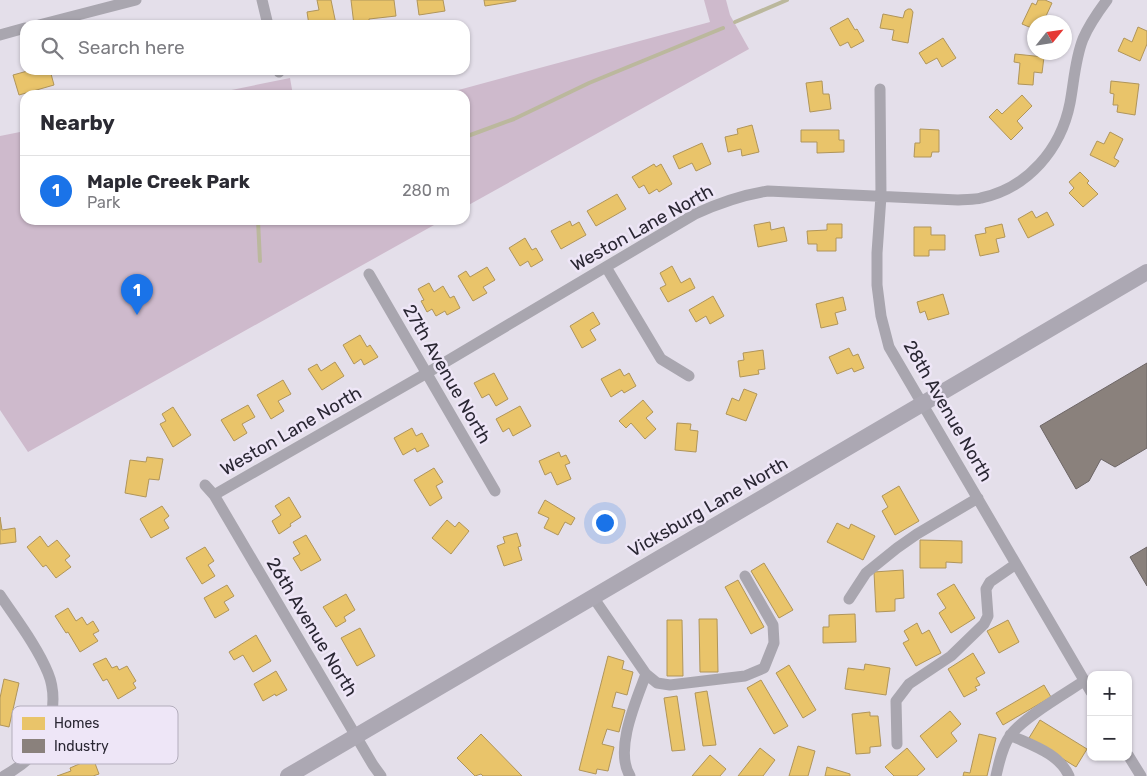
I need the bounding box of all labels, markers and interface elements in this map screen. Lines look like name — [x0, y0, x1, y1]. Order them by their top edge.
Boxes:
north arrow — [1027, 15, 1072, 60]
search box — [20, 20, 470, 75]
icon: search — [38, 34, 66, 62]
text: Search here — [78, 36, 185, 59]
text: Nearby — [40, 110, 115, 135]
text: Maple Creek Park — [87, 170, 250, 193]
street label: Weston Lane North — [567, 180, 717, 276]
text: 1 — [52, 181, 60, 200]
text: 280 m — [402, 181, 450, 200]
text: Park — [87, 193, 120, 212]
pin: 1 — [121, 274, 153, 315]
street label: 27th Avenue North — [398, 301, 496, 447]
street label: 28th Avenue North — [899, 337, 997, 485]
street label: Weston Lane North — [217, 382, 365, 480]
street label: Vicksburg Lane North — [624, 452, 792, 562]
your location — [592, 510, 618, 536]
street label: 26th Avenue North — [262, 553, 362, 701]
map controls — [1087, 671, 1132, 761]
button: + — [1087, 671, 1132, 716]
legend — [12, 706, 178, 764]
text: Homes — [54, 715, 99, 732]
button: − — [1087, 716, 1132, 761]
text: Industry — [54, 738, 109, 755]

